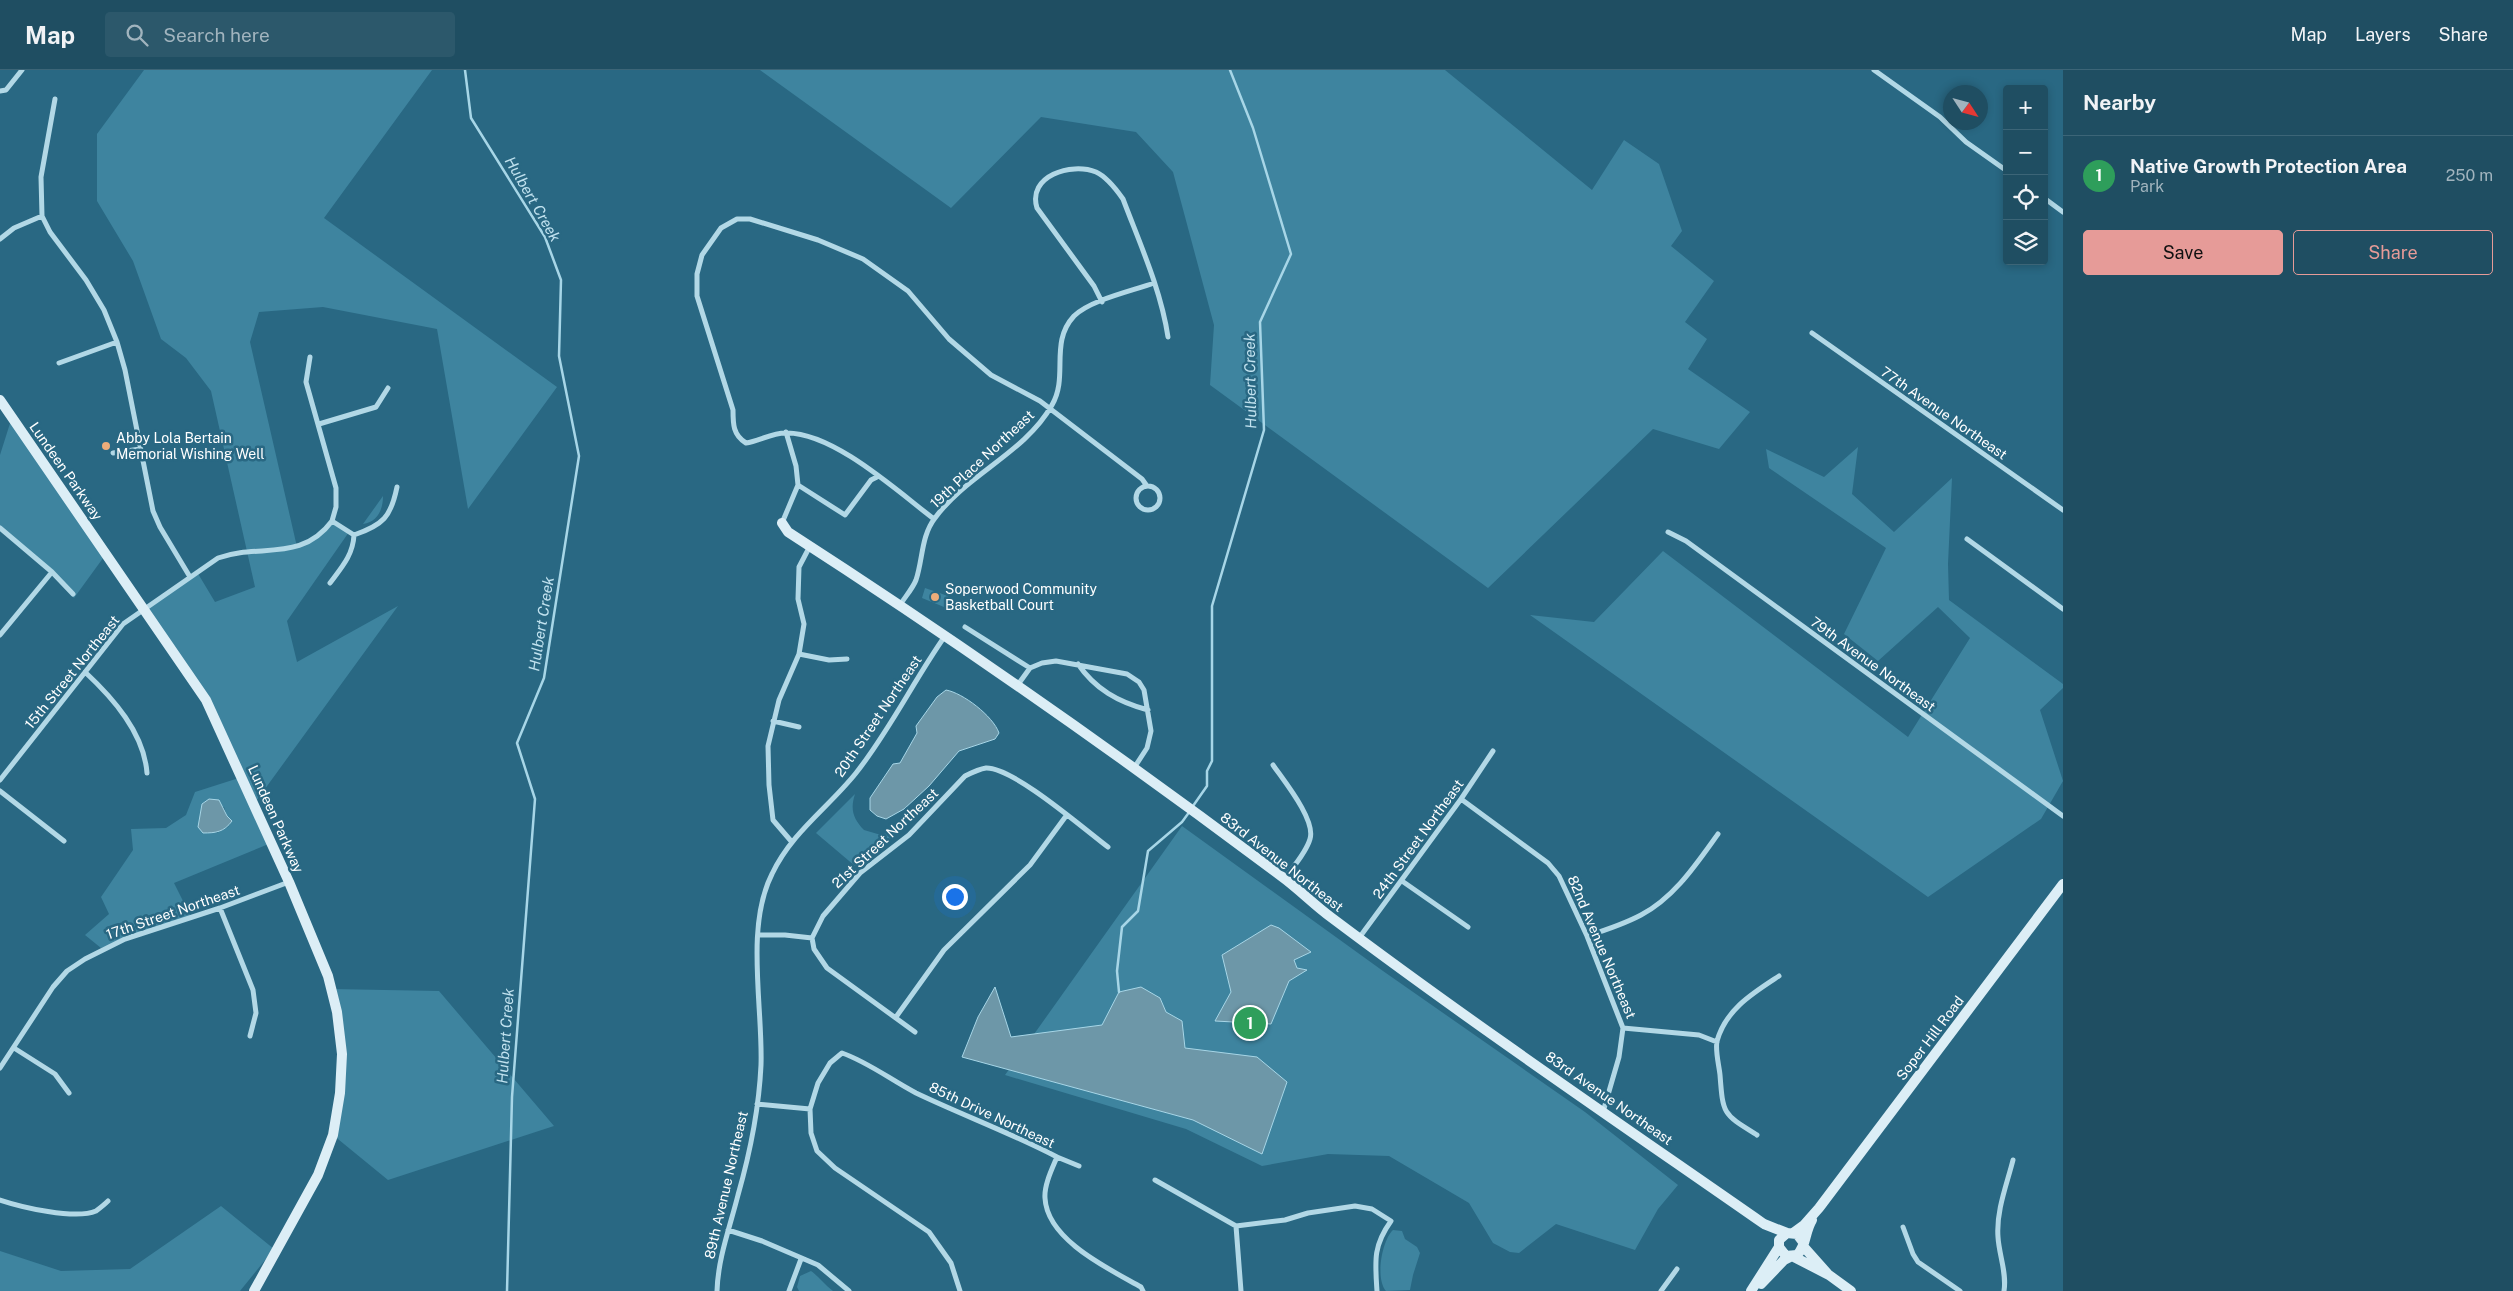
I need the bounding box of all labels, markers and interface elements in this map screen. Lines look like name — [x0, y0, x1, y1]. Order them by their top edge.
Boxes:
search box — [105, 12, 455, 57]
text: Map — [25, 21, 75, 49]
icon: search — [123, 21, 151, 49]
text: Search here — [163, 24, 270, 46]
text: Map — [2291, 24, 2327, 45]
text: Layers — [2355, 24, 2411, 45]
text: Share — [2439, 24, 2488, 45]
north arrow — [1943, 85, 1988, 130]
map controls — [2003, 85, 2048, 265]
button: + — [2003, 85, 2048, 130]
text: Nearby — [2083, 90, 2156, 115]
button: − — [2003, 130, 2048, 175]
water label: Hulbert Creek — [502, 153, 565, 245]
text: Native Growth Protection Area — [2130, 155, 2407, 177]
text: 1 — [2096, 166, 2102, 185]
text: 250 m — [2446, 166, 2493, 185]
button: locate — [2003, 175, 2048, 220]
text: Park — [2130, 177, 2164, 196]
button: layers — [2003, 220, 2048, 265]
button: Save — [2083, 230, 2283, 275]
button: Share — [2293, 230, 2493, 275]
water label: Hulbert Creek — [1241, 332, 1259, 429]
street label: 77th Avenue Northeast — [1878, 363, 2010, 463]
street label: 19th Place Northeast — [927, 407, 1037, 511]
street label: Lundeen Parkway — [26, 419, 106, 523]
place label: Abby Lola Bertain Memorial Wishing Well — [116, 430, 265, 462]
marker: Abby Lola Bertain Memorial Wishing Well — [100, 440, 112, 452]
water label: Hulbert Creek — [525, 575, 557, 673]
place label: Soperwood Community Basketball Court — [945, 581, 1098, 613]
marker: Soperwood Community Basketball Court — [929, 591, 941, 603]
street label: 15th Street Northeast — [21, 612, 123, 732]
street label: 79th Avenue Northeast — [1808, 613, 1938, 715]
street label: 20th Street Northeast — [831, 652, 925, 780]
street label: Lundeen Parkway — [245, 763, 307, 876]
street label: 24th Street Northeast — [1369, 776, 1467, 902]
street label: 21st Street Northeast — [829, 785, 941, 891]
street label: 83rd Avenue Northeast — [1217, 809, 1347, 915]
street label: 82nd Avenue Northeast — [1565, 873, 1639, 1021]
street label: 17th Street Northeast — [104, 882, 242, 942]
your location — [942, 884, 968, 910]
water label: Hulbert Creek — [493, 987, 517, 1084]
street label: Soper Hill Road — [1893, 993, 1967, 1083]
pin: 1 — [1234, 1004, 1266, 1042]
street label: 83rd Avenue Northeast — [1542, 1048, 1676, 1148]
street label: 85th Drive Northeast — [927, 1079, 1057, 1151]
street label: 89th Avenue Northeast — [701, 1110, 751, 1260]

